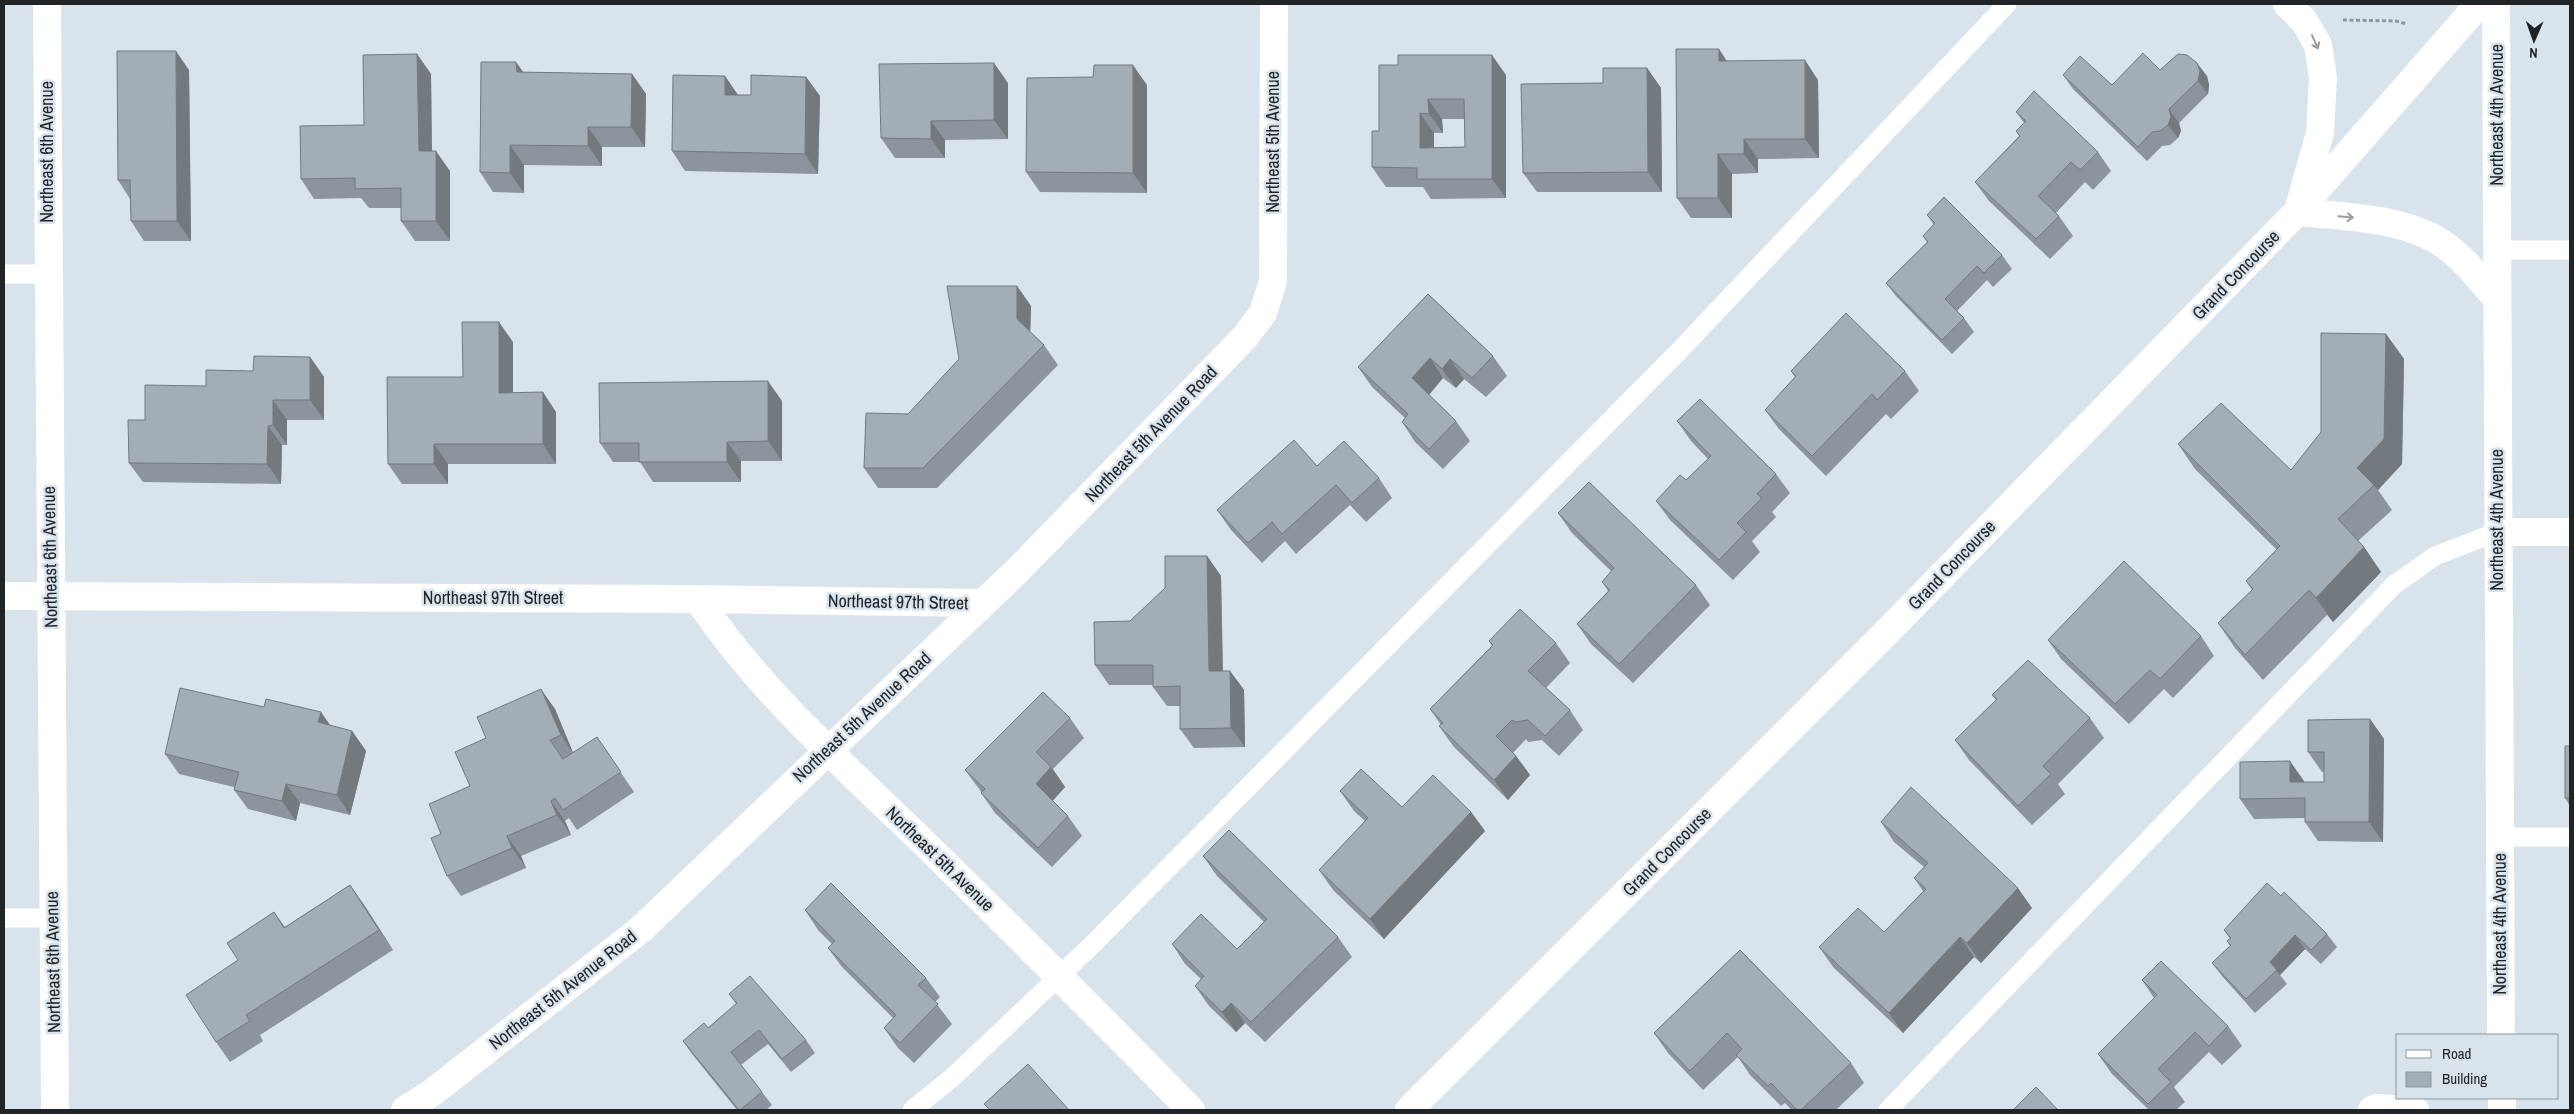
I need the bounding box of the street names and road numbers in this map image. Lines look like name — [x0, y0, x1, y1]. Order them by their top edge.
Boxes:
street label: Northeast 4th Avenue — [2484, 44, 2509, 186]
street label: Northeast 5th Avenue — [1260, 71, 1285, 213]
street label: Northeast 6th Avenue — [34, 81, 59, 223]
street label: Grand Concourse — [2186, 224, 2285, 325]
street label: Northeast 5th Avenue Road — [1079, 360, 1223, 507]
street label: Northeast 4th Avenue — [2484, 449, 2509, 591]
street label: Northeast 6th Avenue — [36, 486, 63, 628]
street label: Grand Concourse — [1902, 514, 2001, 615]
street label: Northeast 97th Street — [423, 585, 563, 610]
street label: Northeast 97th Street — [828, 588, 968, 615]
street label: Northeast 5th Avenue Road — [787, 646, 936, 788]
street label: Northeast 5th Avenue — [881, 800, 1000, 917]
street label: Grand Concourse — [1617, 802, 1717, 902]
street label: Northeast 4th Avenue — [2487, 853, 2512, 995]
street label: Northeast 6th Avenue — [39, 891, 66, 1033]
street label: Northeast 5th Avenue Road — [484, 924, 642, 1055]

